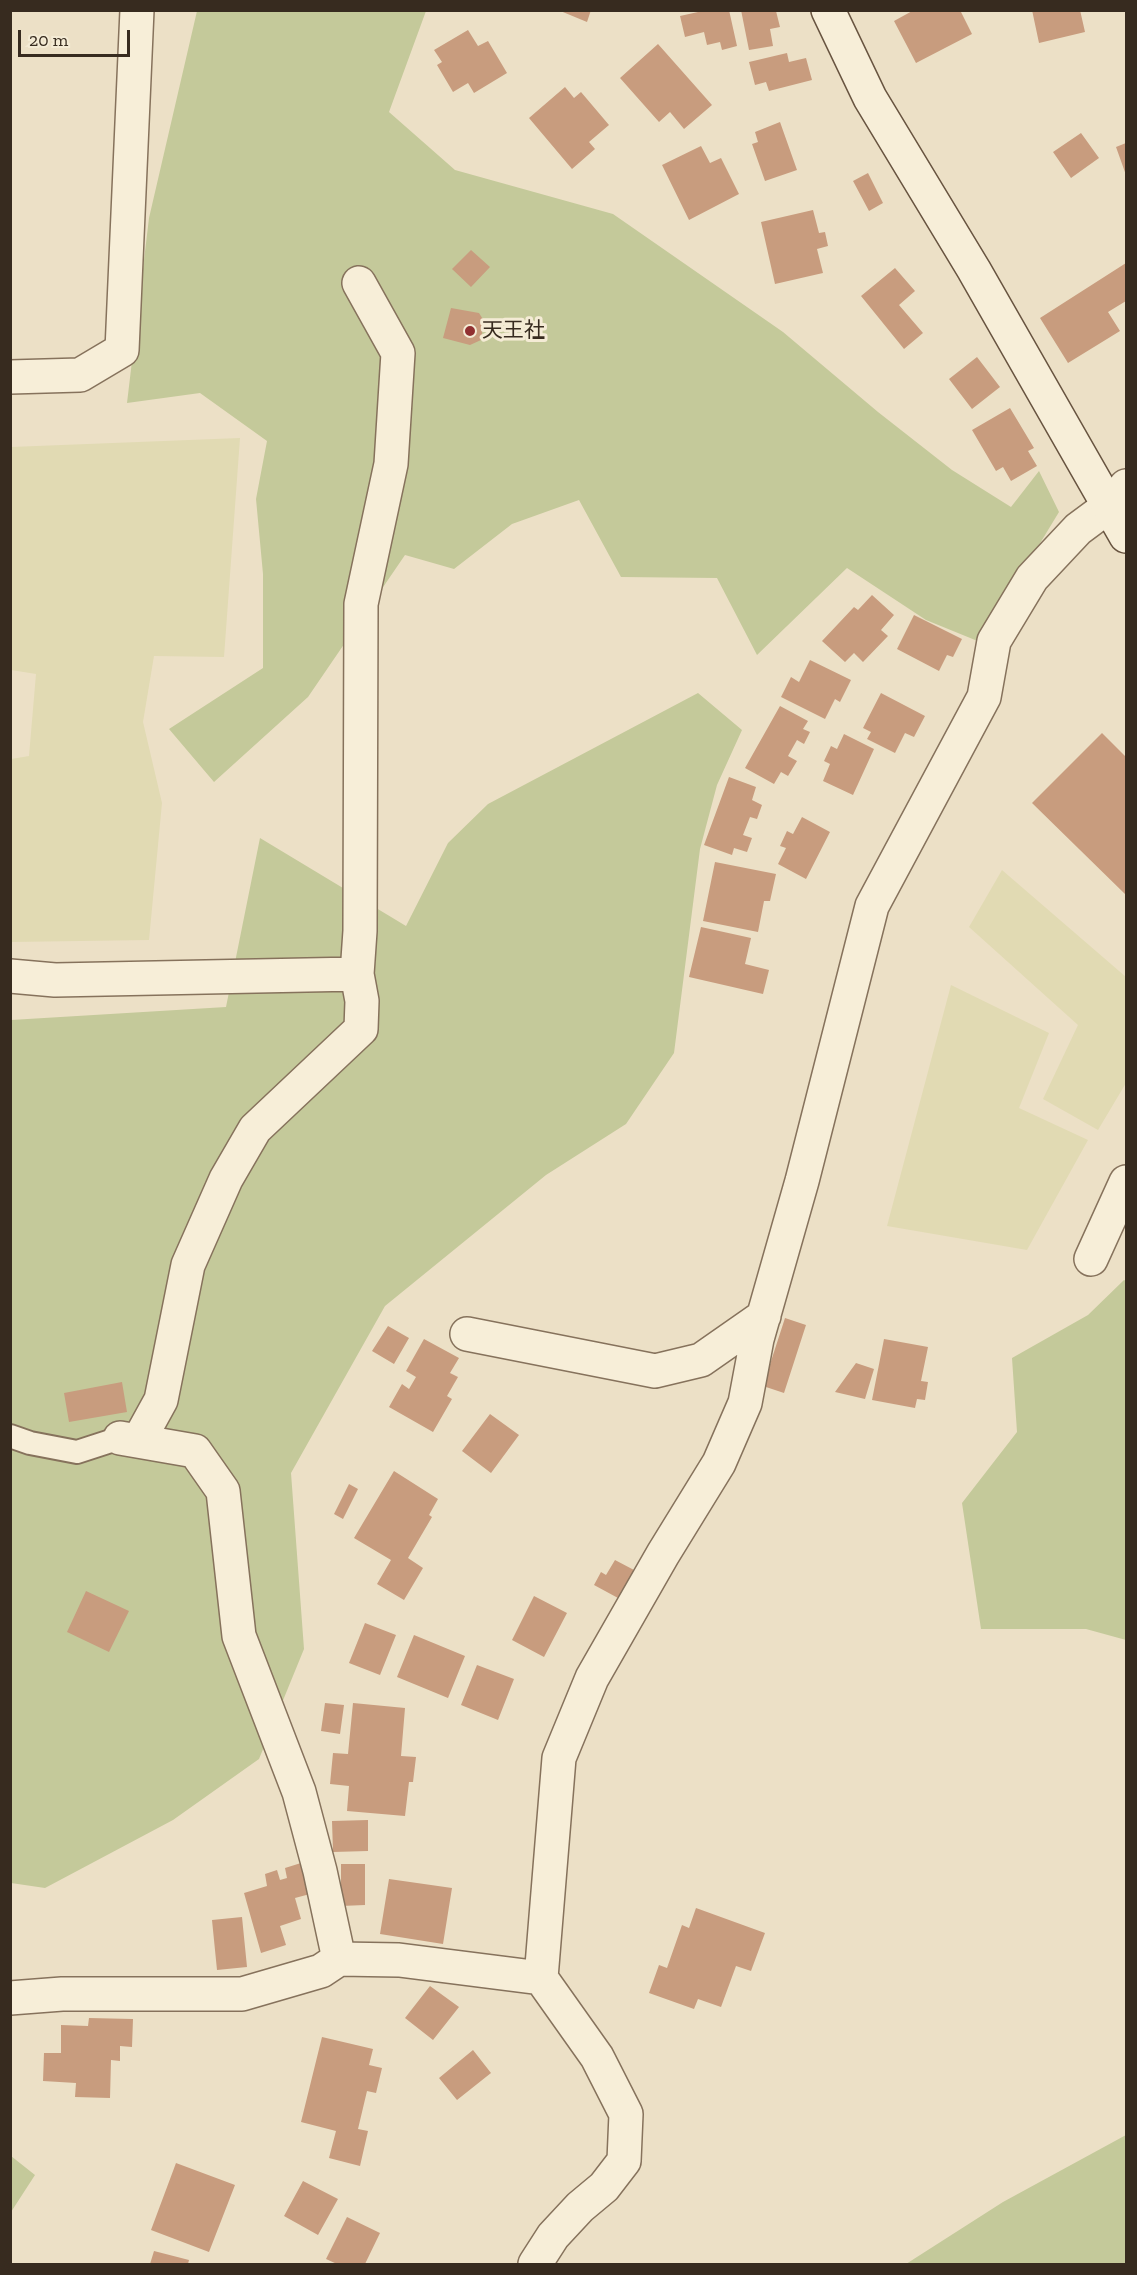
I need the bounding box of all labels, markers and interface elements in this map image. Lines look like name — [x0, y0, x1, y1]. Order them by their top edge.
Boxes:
scale bar — [21, 18, 134, 56]
text: 20 m — [29, 29, 68, 51]
place label: 天王社 — [482, 318, 545, 344]
marker: 天王社 — [463, 324, 477, 338]

